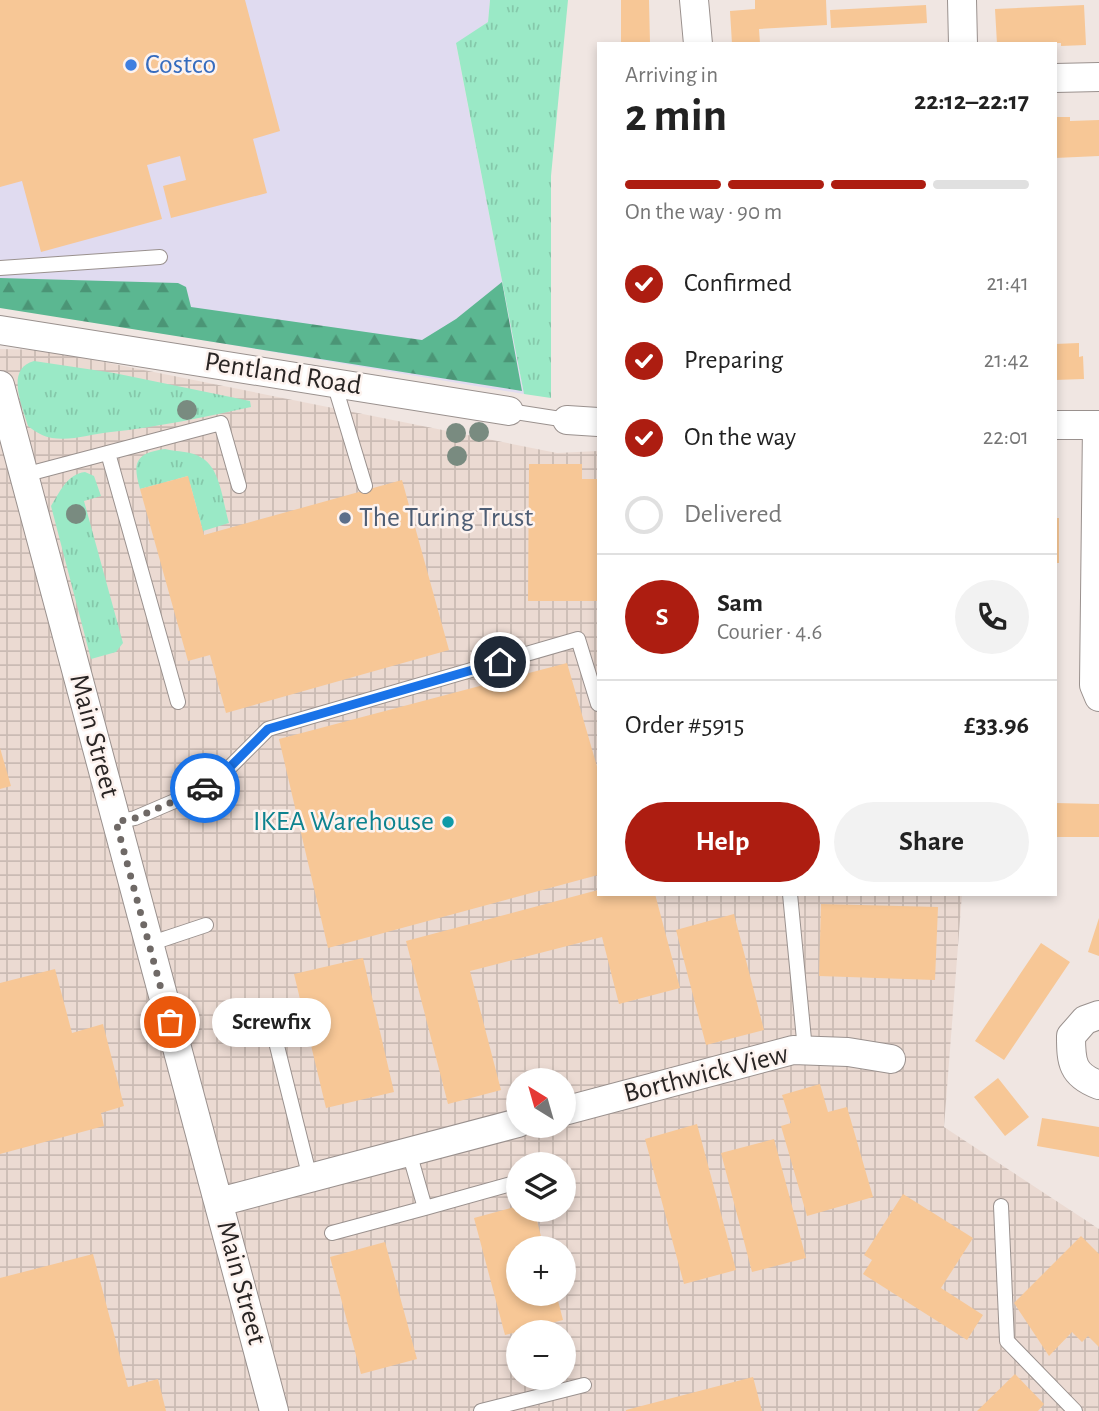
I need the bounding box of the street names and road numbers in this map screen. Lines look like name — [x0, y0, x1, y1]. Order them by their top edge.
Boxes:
street label: Pentland Road — [203, 348, 363, 400]
street label: Main Street — [64, 671, 124, 801]
street label: Borthwick View — [621, 1040, 791, 1108]
street label: Main Street — [211, 1218, 271, 1348]

